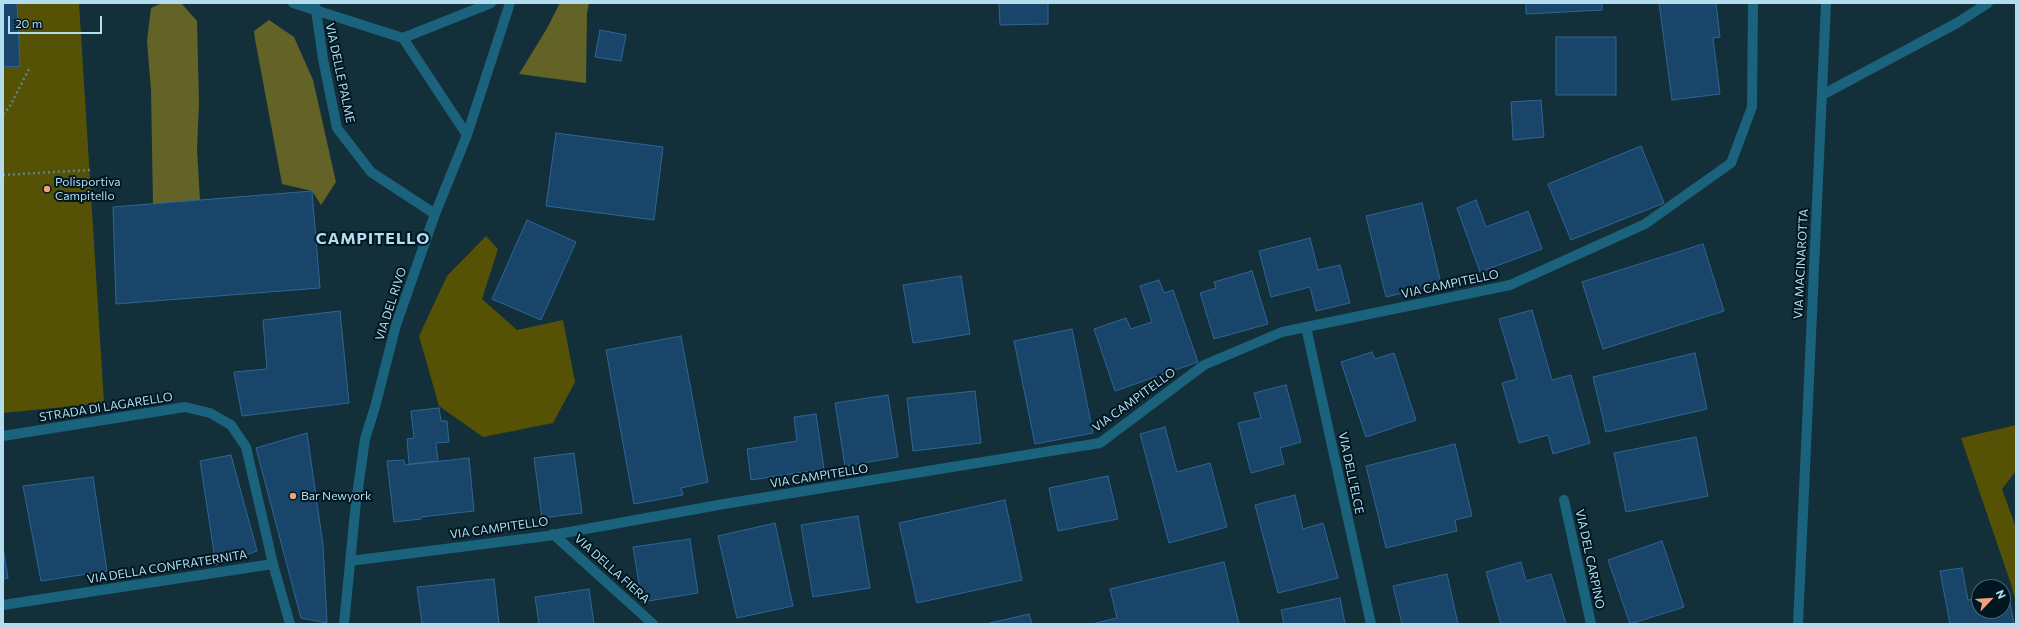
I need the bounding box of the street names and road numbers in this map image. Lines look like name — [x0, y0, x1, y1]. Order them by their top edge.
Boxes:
street label: VIA DELLE PALME — [322, 22, 358, 124]
street label: VIA MACINAROTTA — [1791, 209, 1811, 319]
street label: VIA DEL RIVO — [372, 265, 410, 343]
street label: VIA CAMPITELLO — [1400, 267, 1500, 301]
street label: VIA CAMPITELLO — [1090, 365, 1178, 435]
street label: STRADA DI LAGARELLO — [38, 389, 174, 425]
street label: VIA DELL'ELCE — [1335, 431, 1367, 515]
street label: VIA CAMPITELLO — [769, 461, 869, 491]
street label: VIA DEL CARPINO — [1572, 508, 1608, 610]
street label: VIA CAMPITELLO — [449, 514, 549, 542]
street label: VIA DELLA FIERA — [571, 531, 653, 607]
street label: VIA DELLA CONFRATERNITA — [86, 547, 248, 587]

